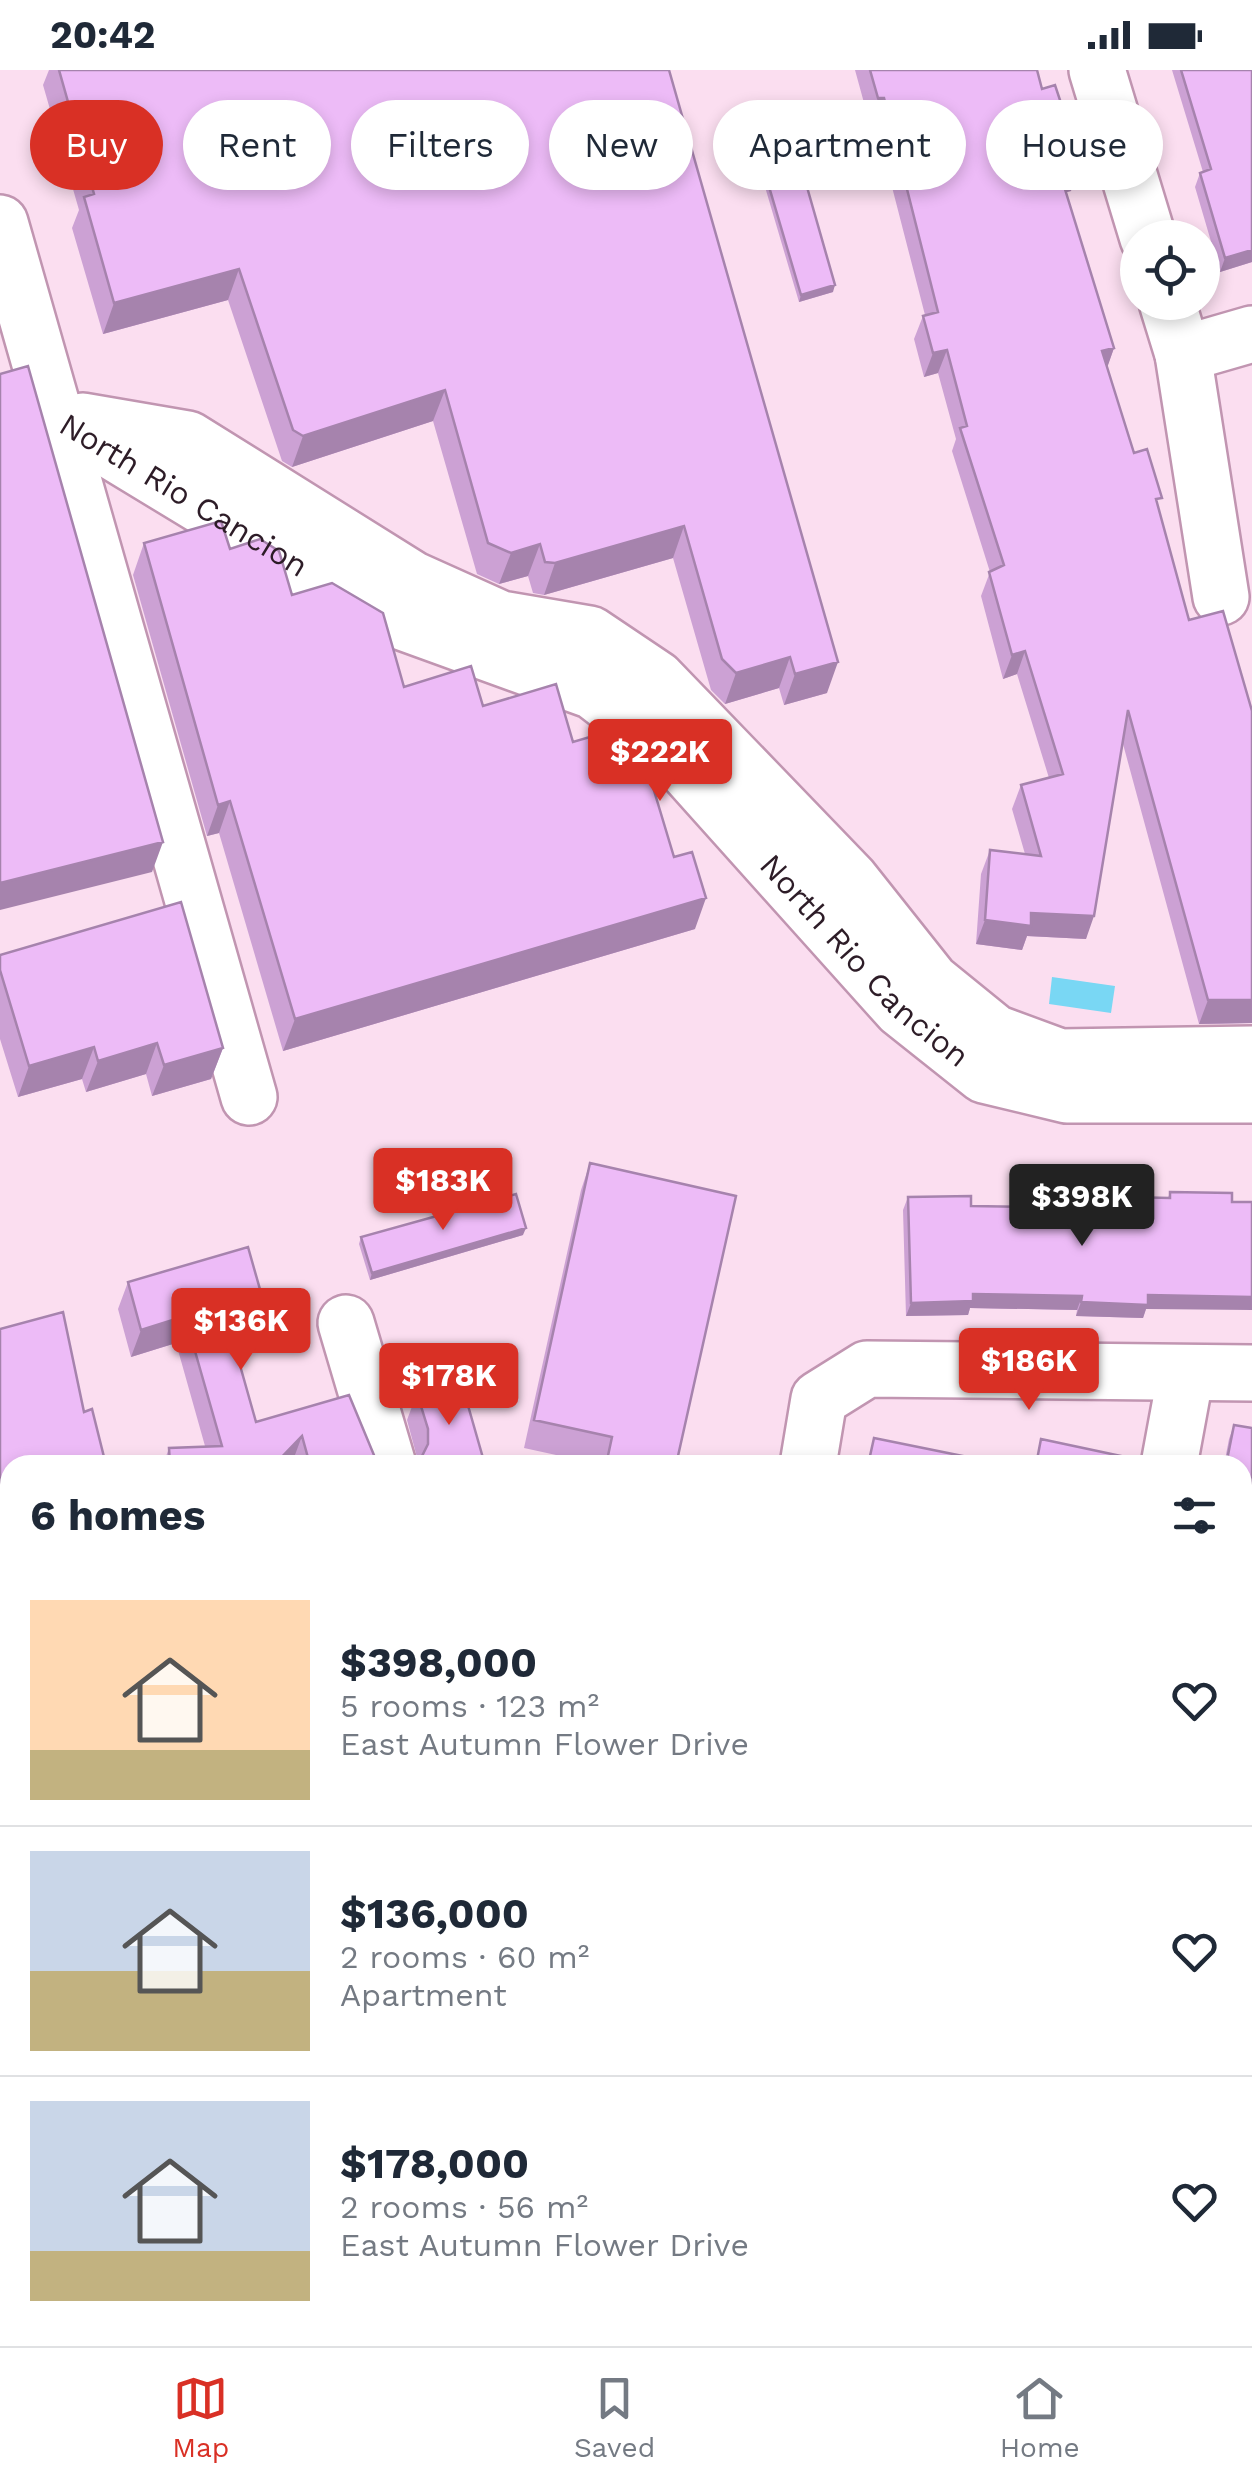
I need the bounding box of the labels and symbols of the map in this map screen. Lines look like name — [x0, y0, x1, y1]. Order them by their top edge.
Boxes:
street label: North Rio Cancion — [53, 405, 315, 585]
pin: $222K — [590, 719, 730, 804]
street label: North Rio Cancion — [752, 846, 977, 1075]
pin: $183K — [373, 1148, 513, 1233]
pin: $398K — [1012, 1164, 1152, 1249]
pin: $136K — [171, 1288, 311, 1373]
pin: $186K — [959, 1328, 1099, 1413]
pin: $178K — [379, 1343, 519, 1428]

